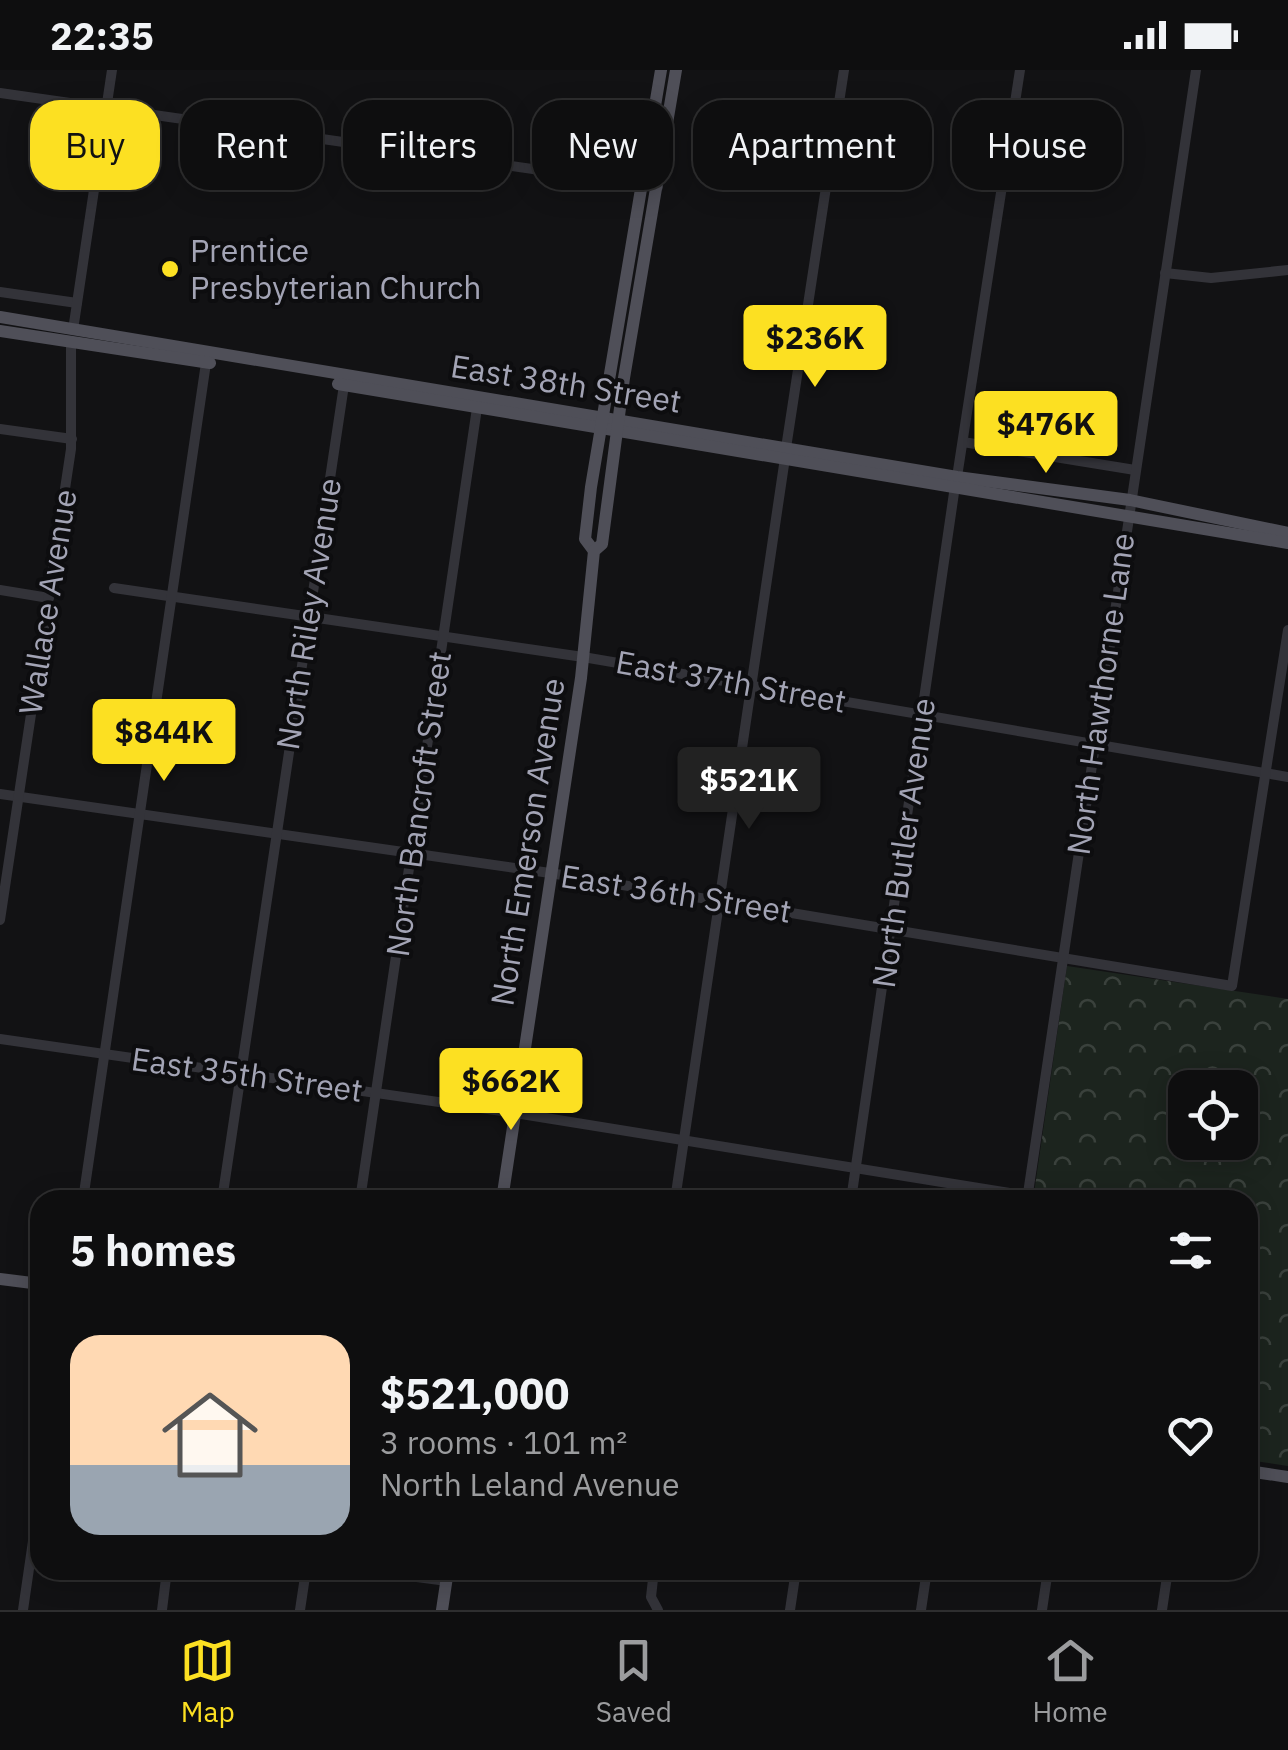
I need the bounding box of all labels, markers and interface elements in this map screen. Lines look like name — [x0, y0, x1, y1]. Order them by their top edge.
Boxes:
text: 22:35 — [50, 11, 154, 60]
chip: Buy — [30, 100, 160, 190]
chip: Rent — [180, 100, 323, 190]
chip: Filters — [343, 100, 512, 190]
chip: New — [532, 100, 673, 190]
chip: Apartment — [693, 100, 932, 190]
chip: House — [952, 100, 1122, 190]
place label: Prentice Presbyterian Church — [190, 229, 482, 308]
marker: Prentice Presbyterian Church — [159, 258, 181, 280]
pin: $236K — [745, 305, 885, 390]
text: $236K — [765, 316, 865, 358]
street label: East 38th Street — [448, 344, 685, 422]
pin: $476K — [976, 391, 1116, 476]
text: $476K — [996, 402, 1096, 444]
street label: North Riley Avenue — [266, 475, 350, 753]
street label: Wallace Avenue — [8, 486, 86, 717]
street label: North Hawthorne Lane — [1057, 530, 1143, 858]
street label: East 37th Street — [613, 640, 850, 722]
street label: North Bancroft Street — [376, 648, 460, 959]
street label: North Emerson Avenue — [480, 675, 574, 1009]
street label: North Butler Avenue — [862, 695, 944, 990]
pin: $844K — [94, 699, 234, 784]
text: $844K — [114, 710, 214, 752]
pin: $521K — [679, 747, 819, 832]
text: $521K — [699, 758, 799, 800]
street label: East 36th Street — [558, 854, 795, 932]
street label: East 35th Street — [129, 1037, 365, 1111]
pin: $662K — [441, 1048, 581, 1133]
text: $662K — [461, 1059, 561, 1101]
map controls — [1168, 1070, 1258, 1160]
button: locate — [1168, 1070, 1258, 1160]
text: 5 homes — [70, 1223, 236, 1278]
icon: filters — [1163, 1223, 1218, 1278]
text: $521,000 — [380, 1366, 569, 1421]
icon: home — [150, 1375, 270, 1495]
icon: heart — [1163, 1408, 1218, 1463]
text: 3 rooms · 101 m² — [380, 1421, 627, 1463]
text: North Leland Avenue — [380, 1463, 680, 1505]
tab: Map — [180, 1633, 235, 1730]
tab: Saved — [596, 1633, 672, 1730]
tab: Home — [1032, 1633, 1108, 1730]

